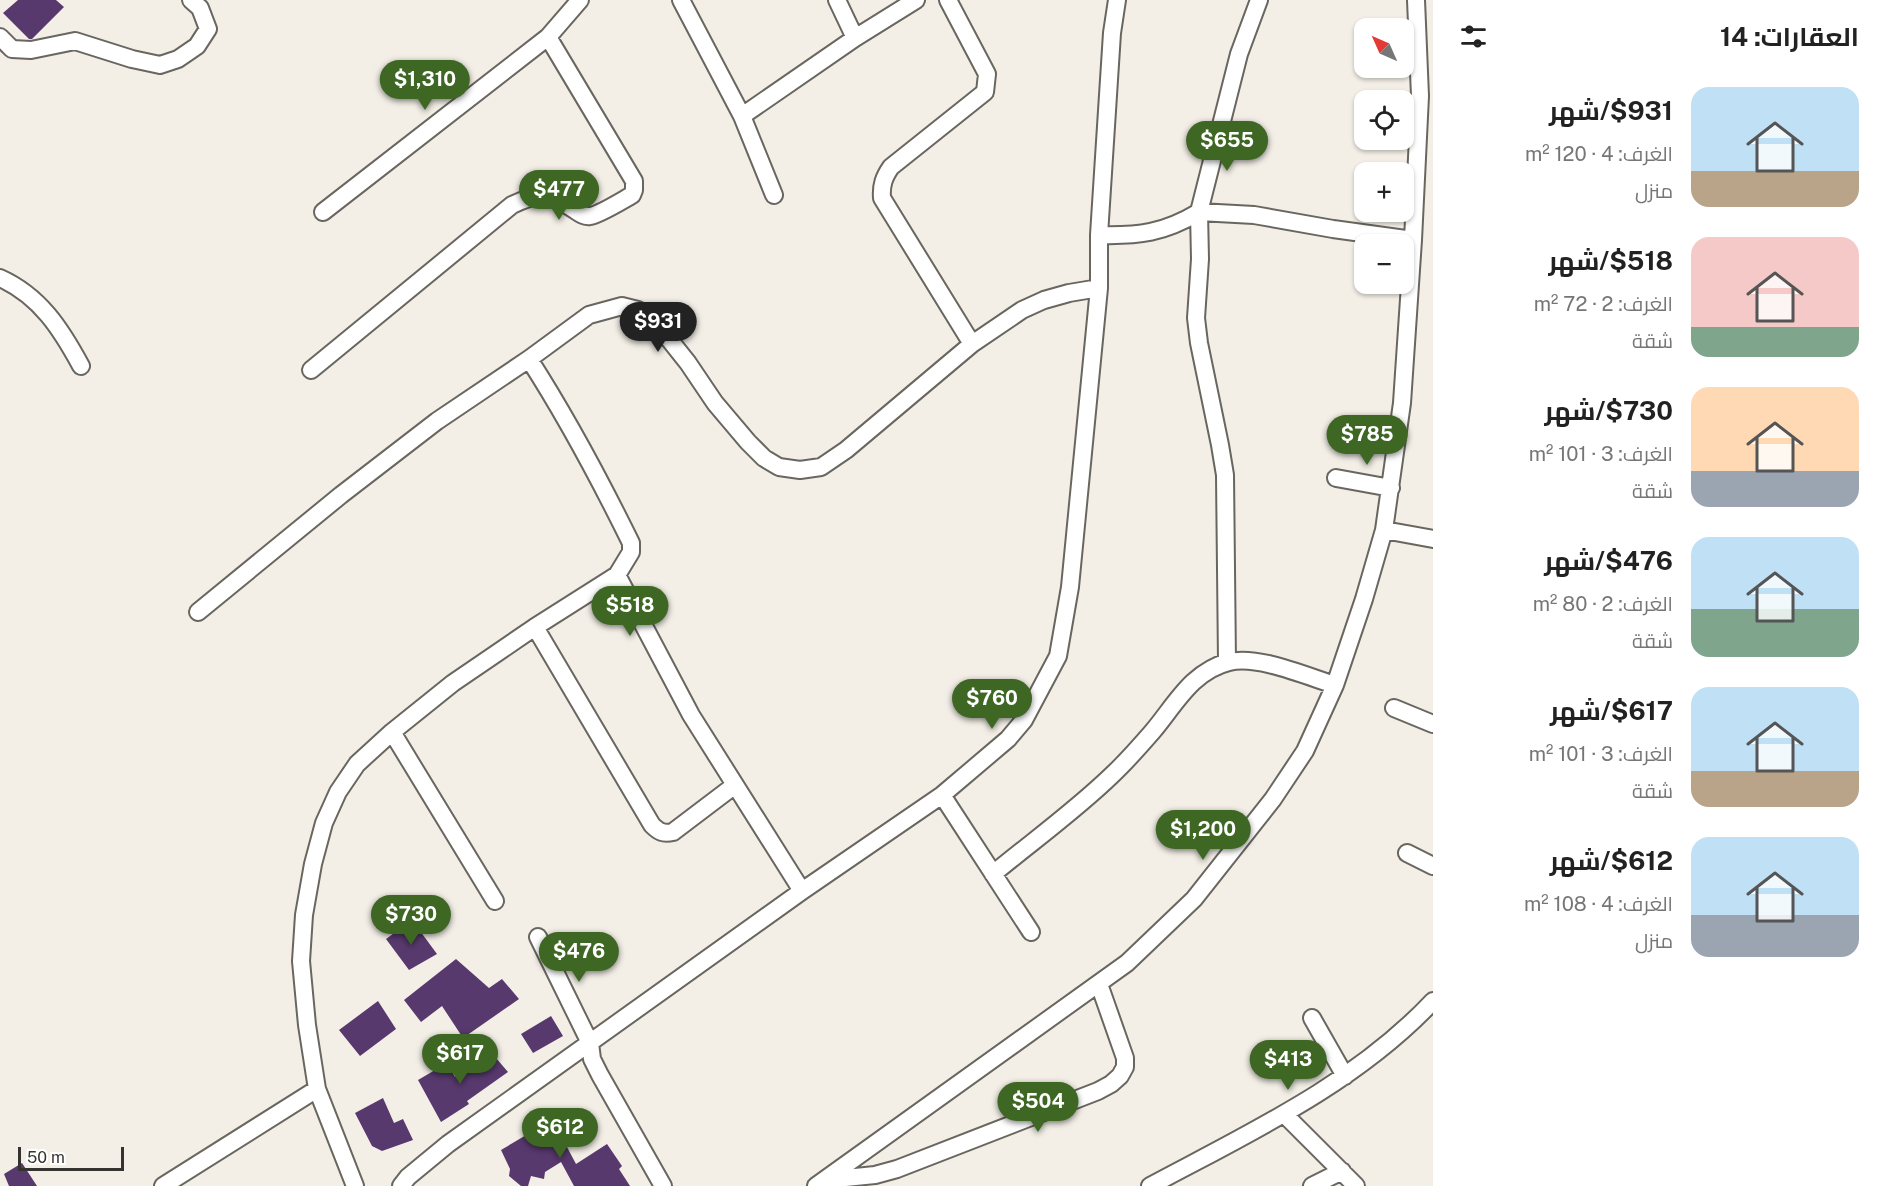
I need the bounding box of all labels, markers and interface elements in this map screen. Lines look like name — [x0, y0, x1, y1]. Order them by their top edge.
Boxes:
north arrow — [1354, 18, 1414, 78]
map controls — [1354, 18, 1414, 294]
icon: filters — [1457, 20, 1490, 53]
text: العقارات: 14 — [1720, 21, 1859, 52]
pin: $1,310 — [376, 60, 474, 111]
text: $1,310 — [394, 67, 456, 91]
button: locate — [1354, 90, 1414, 150]
text: $931/شهر — [1549, 95, 1673, 126]
icon: home — [1739, 111, 1811, 183]
pin: $655 — [1191, 121, 1263, 172]
text: $655 — [1200, 128, 1254, 152]
text: الغرف: 4 · 120 m² — [1525, 142, 1673, 166]
button: + — [1354, 162, 1414, 222]
pin: $477 — [523, 170, 595, 221]
text: $477 — [533, 177, 585, 201]
text: منزل — [1635, 179, 1673, 203]
button: − — [1354, 234, 1414, 294]
text: $518/شهر — [1548, 245, 1673, 276]
icon: home — [1739, 261, 1811, 333]
text: الغرف: 2 · 72 m² — [1534, 292, 1673, 316]
pin: $931 — [622, 302, 694, 353]
text: $931 — [634, 309, 682, 333]
text: شقة — [1632, 329, 1673, 353]
text: $730/شهر — [1545, 395, 1673, 426]
icon: home — [1739, 411, 1811, 483]
pin: $785 — [1331, 415, 1403, 466]
text: $785 — [1341, 422, 1393, 446]
text: الغرف: 3 · 101 m² — [1529, 442, 1673, 466]
text: شقة — [1632, 479, 1673, 503]
text: $476/شهر — [1544, 545, 1673, 576]
icon: home — [1739, 561, 1811, 633]
pin: $518 — [594, 586, 666, 637]
text: الغرف: 2 · 80 m² — [1533, 592, 1673, 616]
text: $518 — [605, 593, 655, 617]
text: شقة — [1632, 629, 1673, 653]
pin: $760 — [956, 679, 1028, 730]
text: $760 — [966, 686, 1018, 710]
text: $617/شهر — [1550, 695, 1673, 726]
icon: home — [1739, 711, 1811, 783]
text: الغرف: 3 · 101 m² — [1529, 742, 1673, 766]
text: شقة — [1632, 779, 1673, 803]
pin: $1,200 — [1154, 810, 1252, 861]
text: $1,200 — [1170, 817, 1236, 841]
text: $612/شهر — [1550, 845, 1673, 876]
icon: home — [1739, 861, 1811, 933]
text: الغرف: 4 · 108 m² — [1524, 892, 1673, 916]
pin: $730 — [375, 895, 447, 946]
text: $730 — [385, 902, 437, 926]
text: منزل — [1635, 929, 1673, 953]
pin: $476 — [543, 932, 615, 983]
text: $476 — [553, 939, 605, 963]
pin: $617 — [424, 1034, 496, 1085]
pin: $413 — [1252, 1040, 1324, 1091]
text: $617 — [436, 1041, 484, 1065]
text: $413 — [1264, 1047, 1312, 1071]
pin: $504 — [1002, 1082, 1074, 1133]
text: $504 — [1011, 1089, 1065, 1113]
pin: $612 — [524, 1108, 596, 1159]
text: $612 — [536, 1115, 584, 1139]
scale bar — [18, 1144, 124, 1172]
text: 50 m — [27, 1148, 65, 1167]

